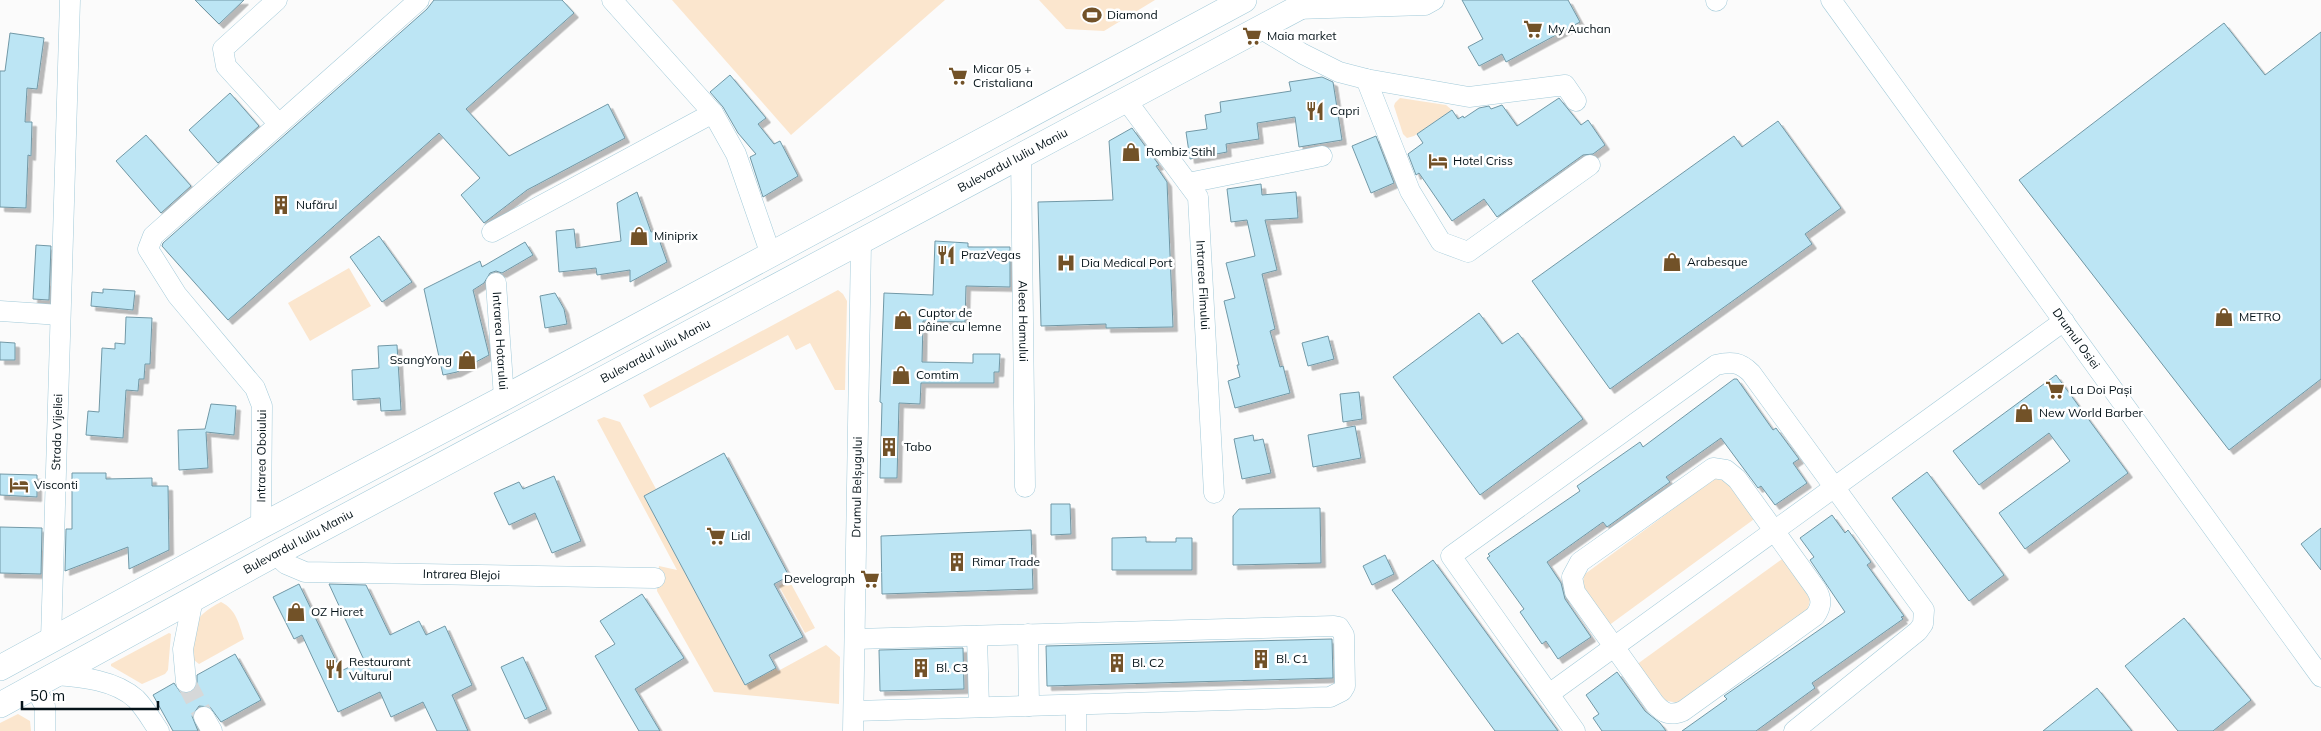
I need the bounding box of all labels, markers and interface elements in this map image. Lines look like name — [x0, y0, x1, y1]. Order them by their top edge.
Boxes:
sports icon: Diamond — [1081, 4, 1103, 26]
place label: Diamond — [1107, 7, 1158, 22]
supermarket icon: My Auchan — [1522, 18, 1544, 40]
place label: My Auchan — [1548, 21, 1611, 36]
supermarket icon: Maia market — [1241, 25, 1263, 47]
place label: Maia market — [1267, 28, 1337, 43]
place label: Micar 05 + Cristaliana — [973, 61, 1033, 90]
supermarket icon: Micar 05 + Cristaliana — [947, 65, 969, 87]
restaurant icon: Capri — [1304, 100, 1326, 122]
place label: Capri — [1330, 103, 1360, 118]
street label: Bulevardul Iuliu Maniu — [955, 124, 1070, 195]
shop icon: Rombiz Stihl — [1120, 141, 1142, 163]
place label: Rombiz Stihl — [1146, 144, 1215, 159]
hotel icon: Hotel Criss — [1427, 150, 1449, 172]
place label: Hotel Criss — [1453, 153, 1513, 168]
building icon: Nufărul — [270, 194, 292, 216]
place label: Nufărul — [296, 197, 337, 212]
shop icon: Miniprix — [628, 225, 650, 247]
place label: Miniprix — [654, 228, 698, 243]
street label: Intrarea Filmului — [1193, 240, 1213, 330]
restaurant icon: PrazVegas — [935, 244, 957, 266]
place label: PrazVegas — [961, 247, 1021, 262]
shop icon: Arabesque — [1661, 251, 1683, 273]
hospital icon: Dia Medical Port — [1055, 252, 1077, 274]
place label: Arabesque — [1687, 254, 1748, 269]
place label: Dia Medical Port — [1081, 255, 1172, 270]
street label: Aleea Hamului — [1016, 280, 1031, 362]
street label: Intrarea Hotarului — [490, 291, 511, 391]
place label: Cuptor de pâine cu lemne — [918, 305, 1001, 334]
street label: Drumul Osiei — [2050, 305, 2104, 372]
shop icon: METRO — [2213, 306, 2235, 328]
shop icon: Cuptor de pâine cu lemne — [892, 309, 914, 331]
place label: METRO — [2239, 309, 2281, 324]
street label: Bulevardul Iuliu Maniu — [598, 315, 713, 386]
shop icon: SsangYong — [456, 349, 478, 371]
place label: SsangYong — [390, 352, 452, 367]
shop icon: Comtim — [890, 364, 912, 386]
place label: Comtim — [916, 367, 959, 382]
supermarket icon: La Doi Pași — [2044, 379, 2066, 401]
place label: La Doi Pași — [2070, 382, 2132, 398]
street label: Strada Vijeliei — [48, 393, 65, 471]
shop icon: New World Barber — [2013, 402, 2035, 424]
place label: New World Barber — [2039, 405, 2143, 420]
street label: Intrarea Oboiului — [253, 409, 269, 502]
street label: Drumul Belșugului — [848, 436, 865, 538]
building icon: Tabo — [878, 436, 900, 458]
place label: Tabo — [904, 439, 932, 454]
hotel icon: Visconti — [8, 474, 30, 496]
place label: Visconti — [34, 477, 78, 492]
street label: Bulevardul Iuliu Maniu — [240, 506, 356, 577]
supermarket icon: Lidl — [705, 525, 727, 547]
place label: Lidl — [731, 528, 750, 543]
building icon: Rimar Trade — [946, 551, 968, 573]
place label: Rimar Trade — [972, 554, 1040, 569]
street label: Intrarea Blejoi — [423, 566, 500, 582]
supermarket icon: Develograph — [859, 568, 881, 590]
place label: Develograph — [784, 571, 855, 586]
shop icon: OZ Hicret — [285, 601, 307, 623]
place label: OZ Hicret — [311, 604, 363, 619]
building icon: Bl. C1 — [1250, 648, 1272, 670]
place label: Bl. C1 — [1276, 651, 1308, 666]
building icon: Bl. C2 — [1106, 652, 1128, 674]
place label: Restaurant Vulturul — [349, 654, 411, 683]
place label: Bl. C2 — [1132, 655, 1164, 670]
building icon: Bl. C3 — [910, 657, 932, 679]
restaurant icon: Restaurant Vulturul — [323, 658, 345, 680]
place label: Bl. C3 — [936, 660, 968, 675]
scale bar — [22, 678, 159, 710]
text: 50 m — [30, 686, 65, 705]

